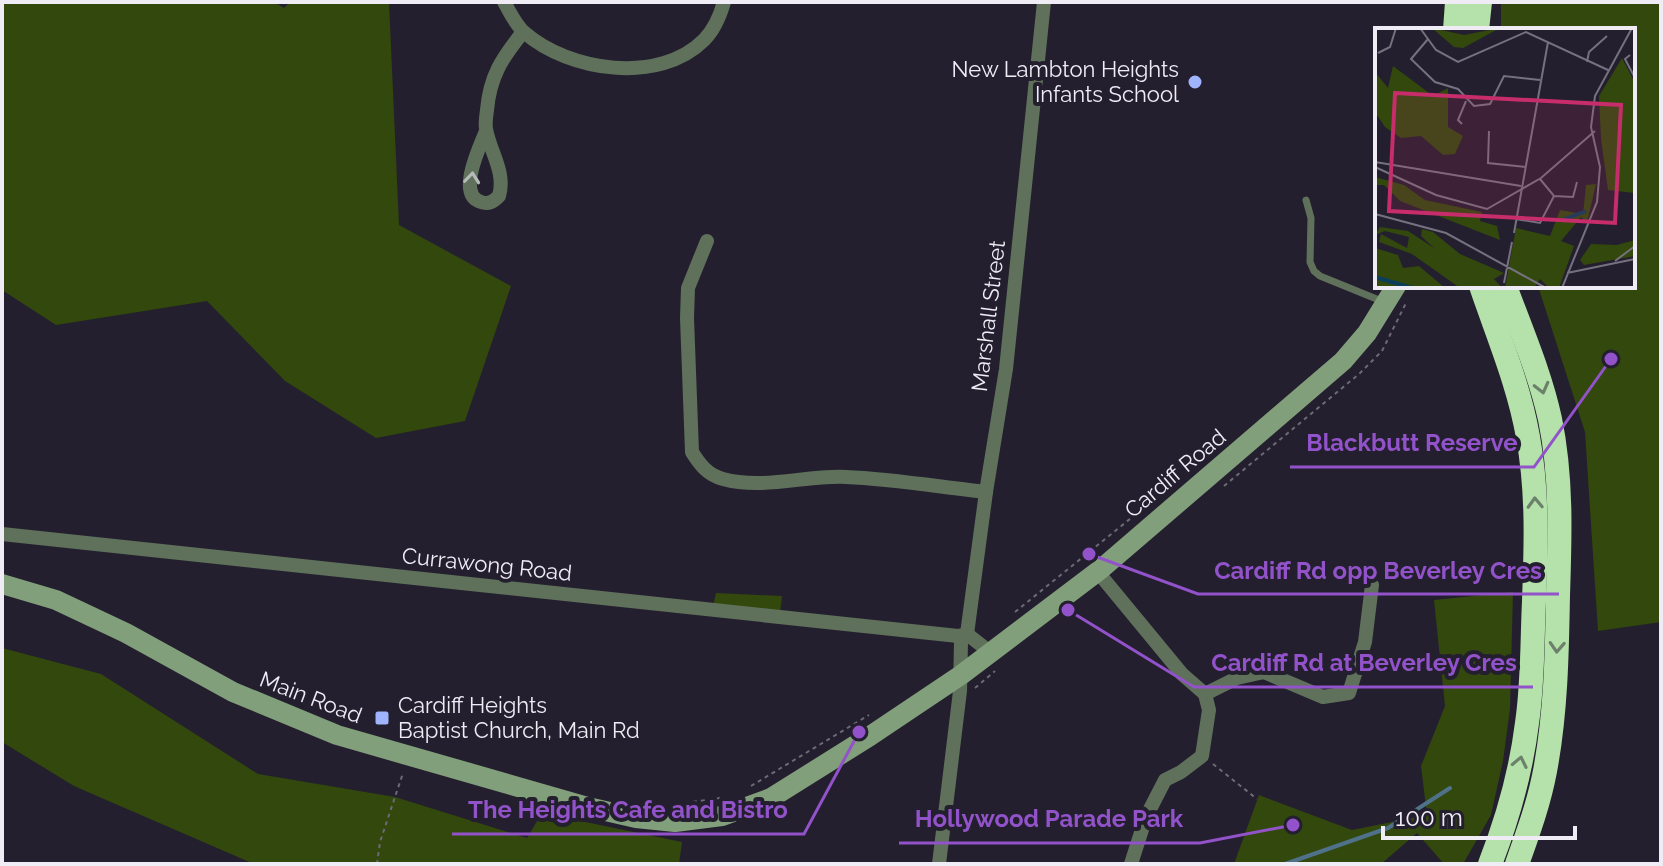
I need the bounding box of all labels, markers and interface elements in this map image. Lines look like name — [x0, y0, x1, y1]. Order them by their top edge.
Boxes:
inset map — [1375, 28, 1635, 288]
place label: New Lambton Heights Infants School — [951, 56, 1179, 107]
marker: New Lambton Heights Infants School — [1186, 73, 1204, 91]
one-way arrow — [463, 171, 480, 184]
street label: Marshall Street — [966, 238, 1010, 393]
one-way arrow — [1533, 381, 1550, 395]
callout: Blackbutt Reserve — [1290, 419, 1534, 467]
street label: Cardiff Road — [1119, 423, 1231, 523]
text: Blackbutt Reserve — [1306, 428, 1518, 457]
one-way arrow — [1526, 496, 1543, 509]
street label: Currawong Road — [401, 542, 573, 586]
callout: Cardiff Rd opp Beverley Cres — [1198, 546, 1559, 594]
text: Cardiff Rd opp Beverley Cres — [1214, 556, 1542, 585]
callout: Cardiff Rd at Beverley Cres — [1194, 639, 1533, 687]
one-way arrow — [1548, 641, 1565, 654]
text: Cardiff Rd at Beverley Cres — [1211, 648, 1517, 677]
street label: Main Road — [256, 666, 366, 728]
place label: Cardiff Heights Baptist Church, Main Rd — [398, 692, 640, 743]
marker: Cardiff Heights Baptist Church, Main Rd — [373, 709, 391, 727]
one-way arrow — [1511, 756, 1528, 769]
callout: The Heights Cafe and Bistro — [452, 786, 804, 834]
scale bar — [1383, 790, 1575, 840]
text: The Heights Cafe and Bistro — [468, 795, 788, 824]
callout: Hollywood Parade Park — [899, 795, 1200, 843]
text: 100 m — [1395, 803, 1463, 832]
text: Hollywood Parade Park — [915, 804, 1184, 833]

